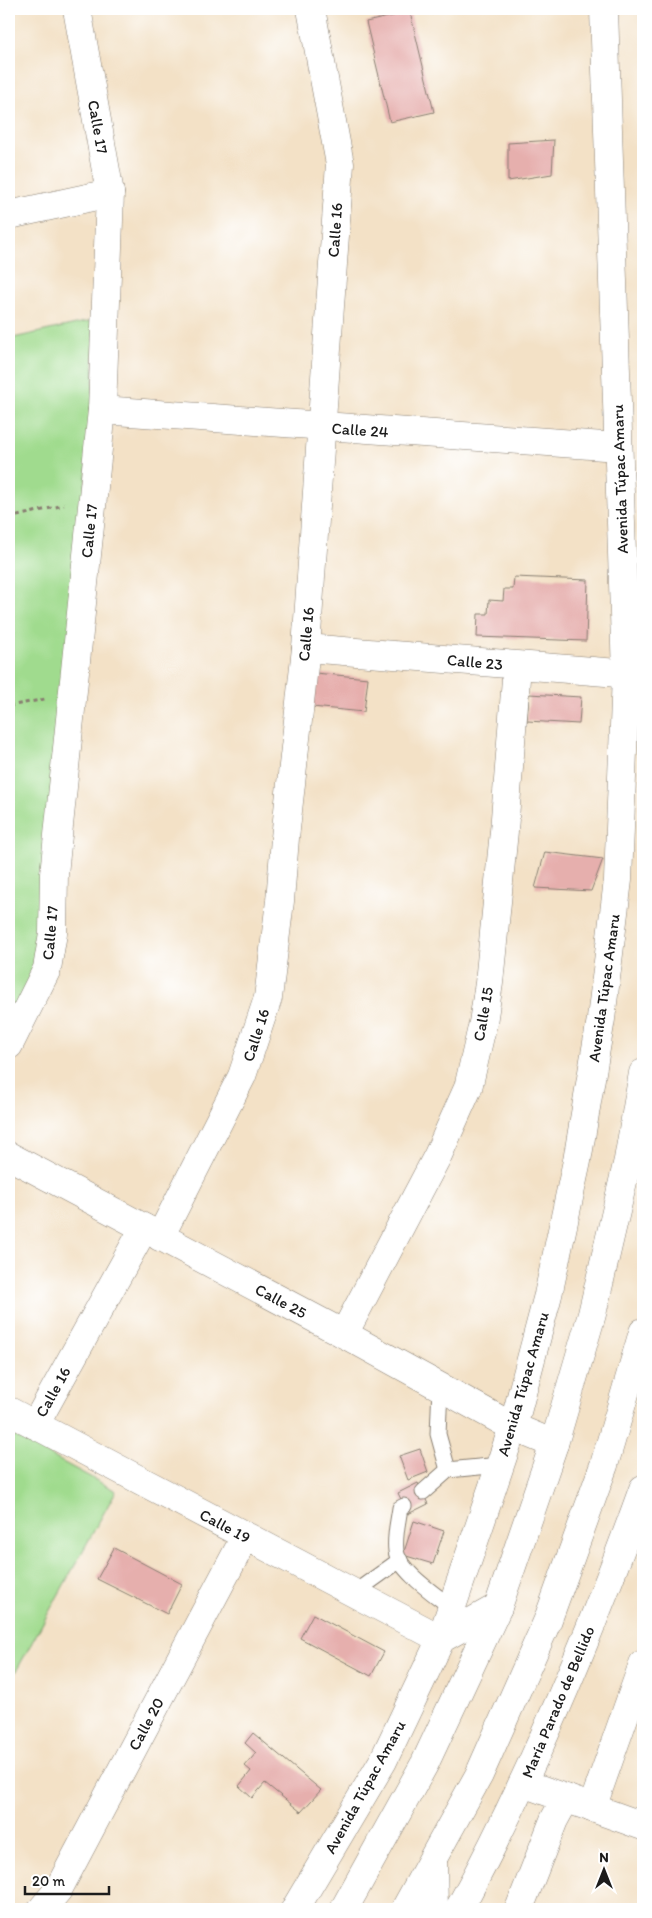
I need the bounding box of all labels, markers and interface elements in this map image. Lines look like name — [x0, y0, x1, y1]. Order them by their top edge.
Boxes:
street label: Calle 17 — [84, 99, 112, 155]
street label: Calle 16 — [324, 202, 346, 258]
street label: Avenida Túpac Amaru — [608, 404, 632, 554]
street label: Calle 24 — [331, 419, 389, 441]
street label: Calle 17 — [77, 503, 101, 559]
street label: Calle 16 — [294, 606, 318, 662]
street label: Calle 23 — [446, 650, 504, 674]
street label: Calle 17 — [38, 905, 62, 961]
street label: Avenida Túpac Amaru — [584, 913, 624, 1063]
street label: Calle 15 — [469, 985, 497, 1043]
street label: Calle 16 — [239, 1006, 273, 1064]
street label: Calle 25 — [252, 1280, 310, 1322]
street label: Avenida Túpac Amaru — [493, 1309, 553, 1458]
street label: Calle 16 — [31, 1363, 75, 1421]
street label: Calle 19 — [196, 1505, 254, 1547]
street label: María Parado de Bellido — [517, 1623, 599, 1781]
street label: Calle 20 — [124, 1694, 168, 1754]
street label: Avenida Túpac Amaru — [320, 1717, 410, 1857]
north arrow — [580, 1846, 630, 1896]
text: N — [599, 1849, 609, 1866]
scale bar — [25, 1863, 109, 1895]
text: 20 m — [32, 1872, 66, 1890]

